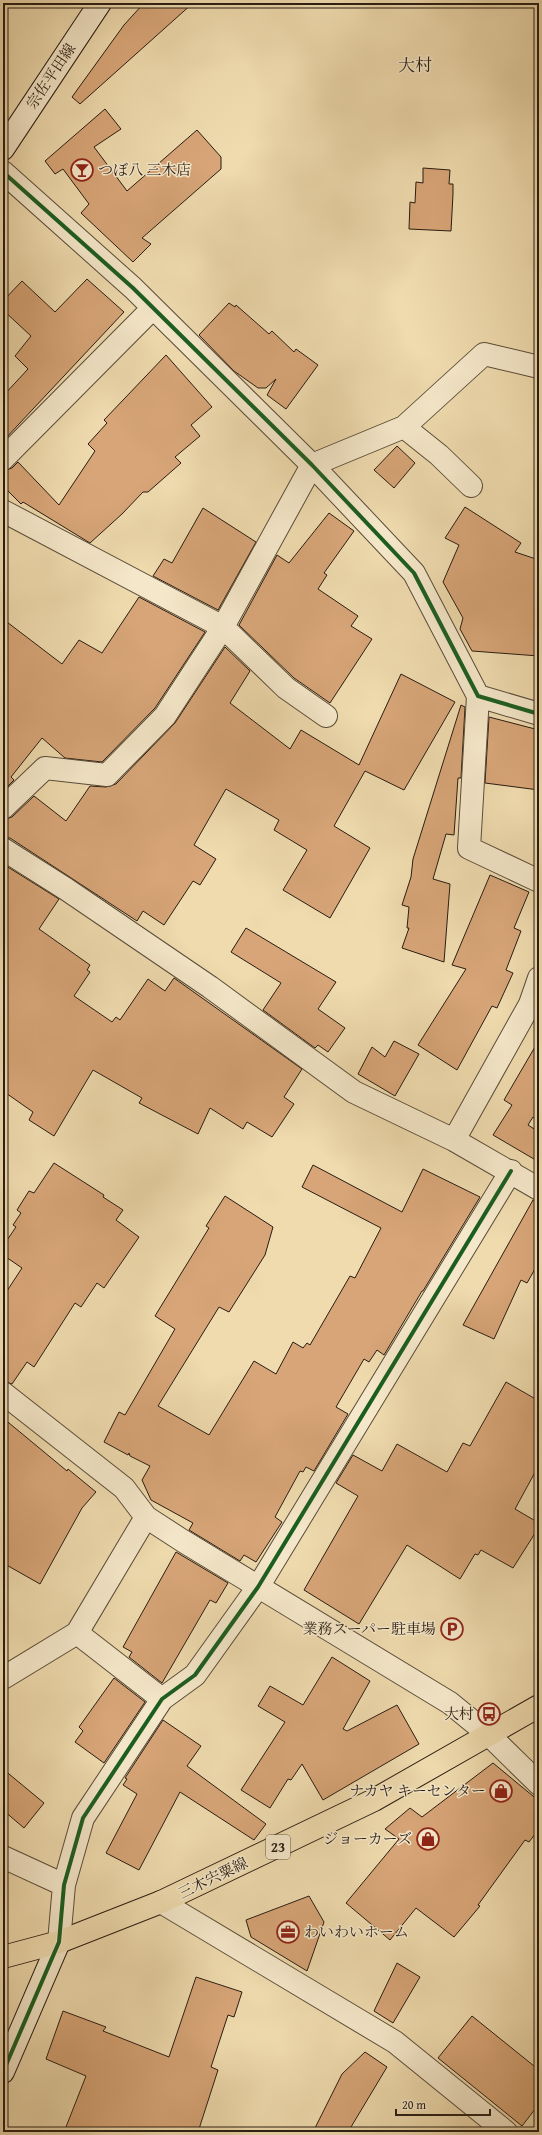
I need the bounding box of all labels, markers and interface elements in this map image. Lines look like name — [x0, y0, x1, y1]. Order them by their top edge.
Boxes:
street label: 宗佐平田線 — [21, 39, 80, 113]
district label: 大村 — [398, 52, 432, 77]
bar icon: つぼ八 三木店 — [69, 157, 95, 183]
place label: つぼ八 三木店 — [98, 159, 191, 180]
parking icon: 業務スーパー駐車場 — [439, 1616, 465, 1642]
place label: 業務スーパー駐車場 — [302, 1618, 436, 1639]
bus stop icon: 大村 — [476, 1701, 502, 1727]
place label: 大村 — [444, 1703, 474, 1724]
shop icon: ナカヤ キーセンター — [488, 1778, 514, 1804]
place label: ナカヤ キーセンター — [349, 1780, 486, 1801]
shop icon: ジョーカーズ — [415, 1826, 441, 1852]
place label: ジョーカーズ — [323, 1828, 412, 1849]
road number: 23 — [266, 1835, 290, 1859]
street label: 三木宍粟線 — [174, 1852, 251, 1903]
office icon: わいわいホーム — [275, 1919, 301, 1945]
place label: わいわいホーム — [304, 1921, 409, 1942]
scale bar — [396, 2091, 490, 2117]
text: 20 m — [402, 2096, 426, 2113]

